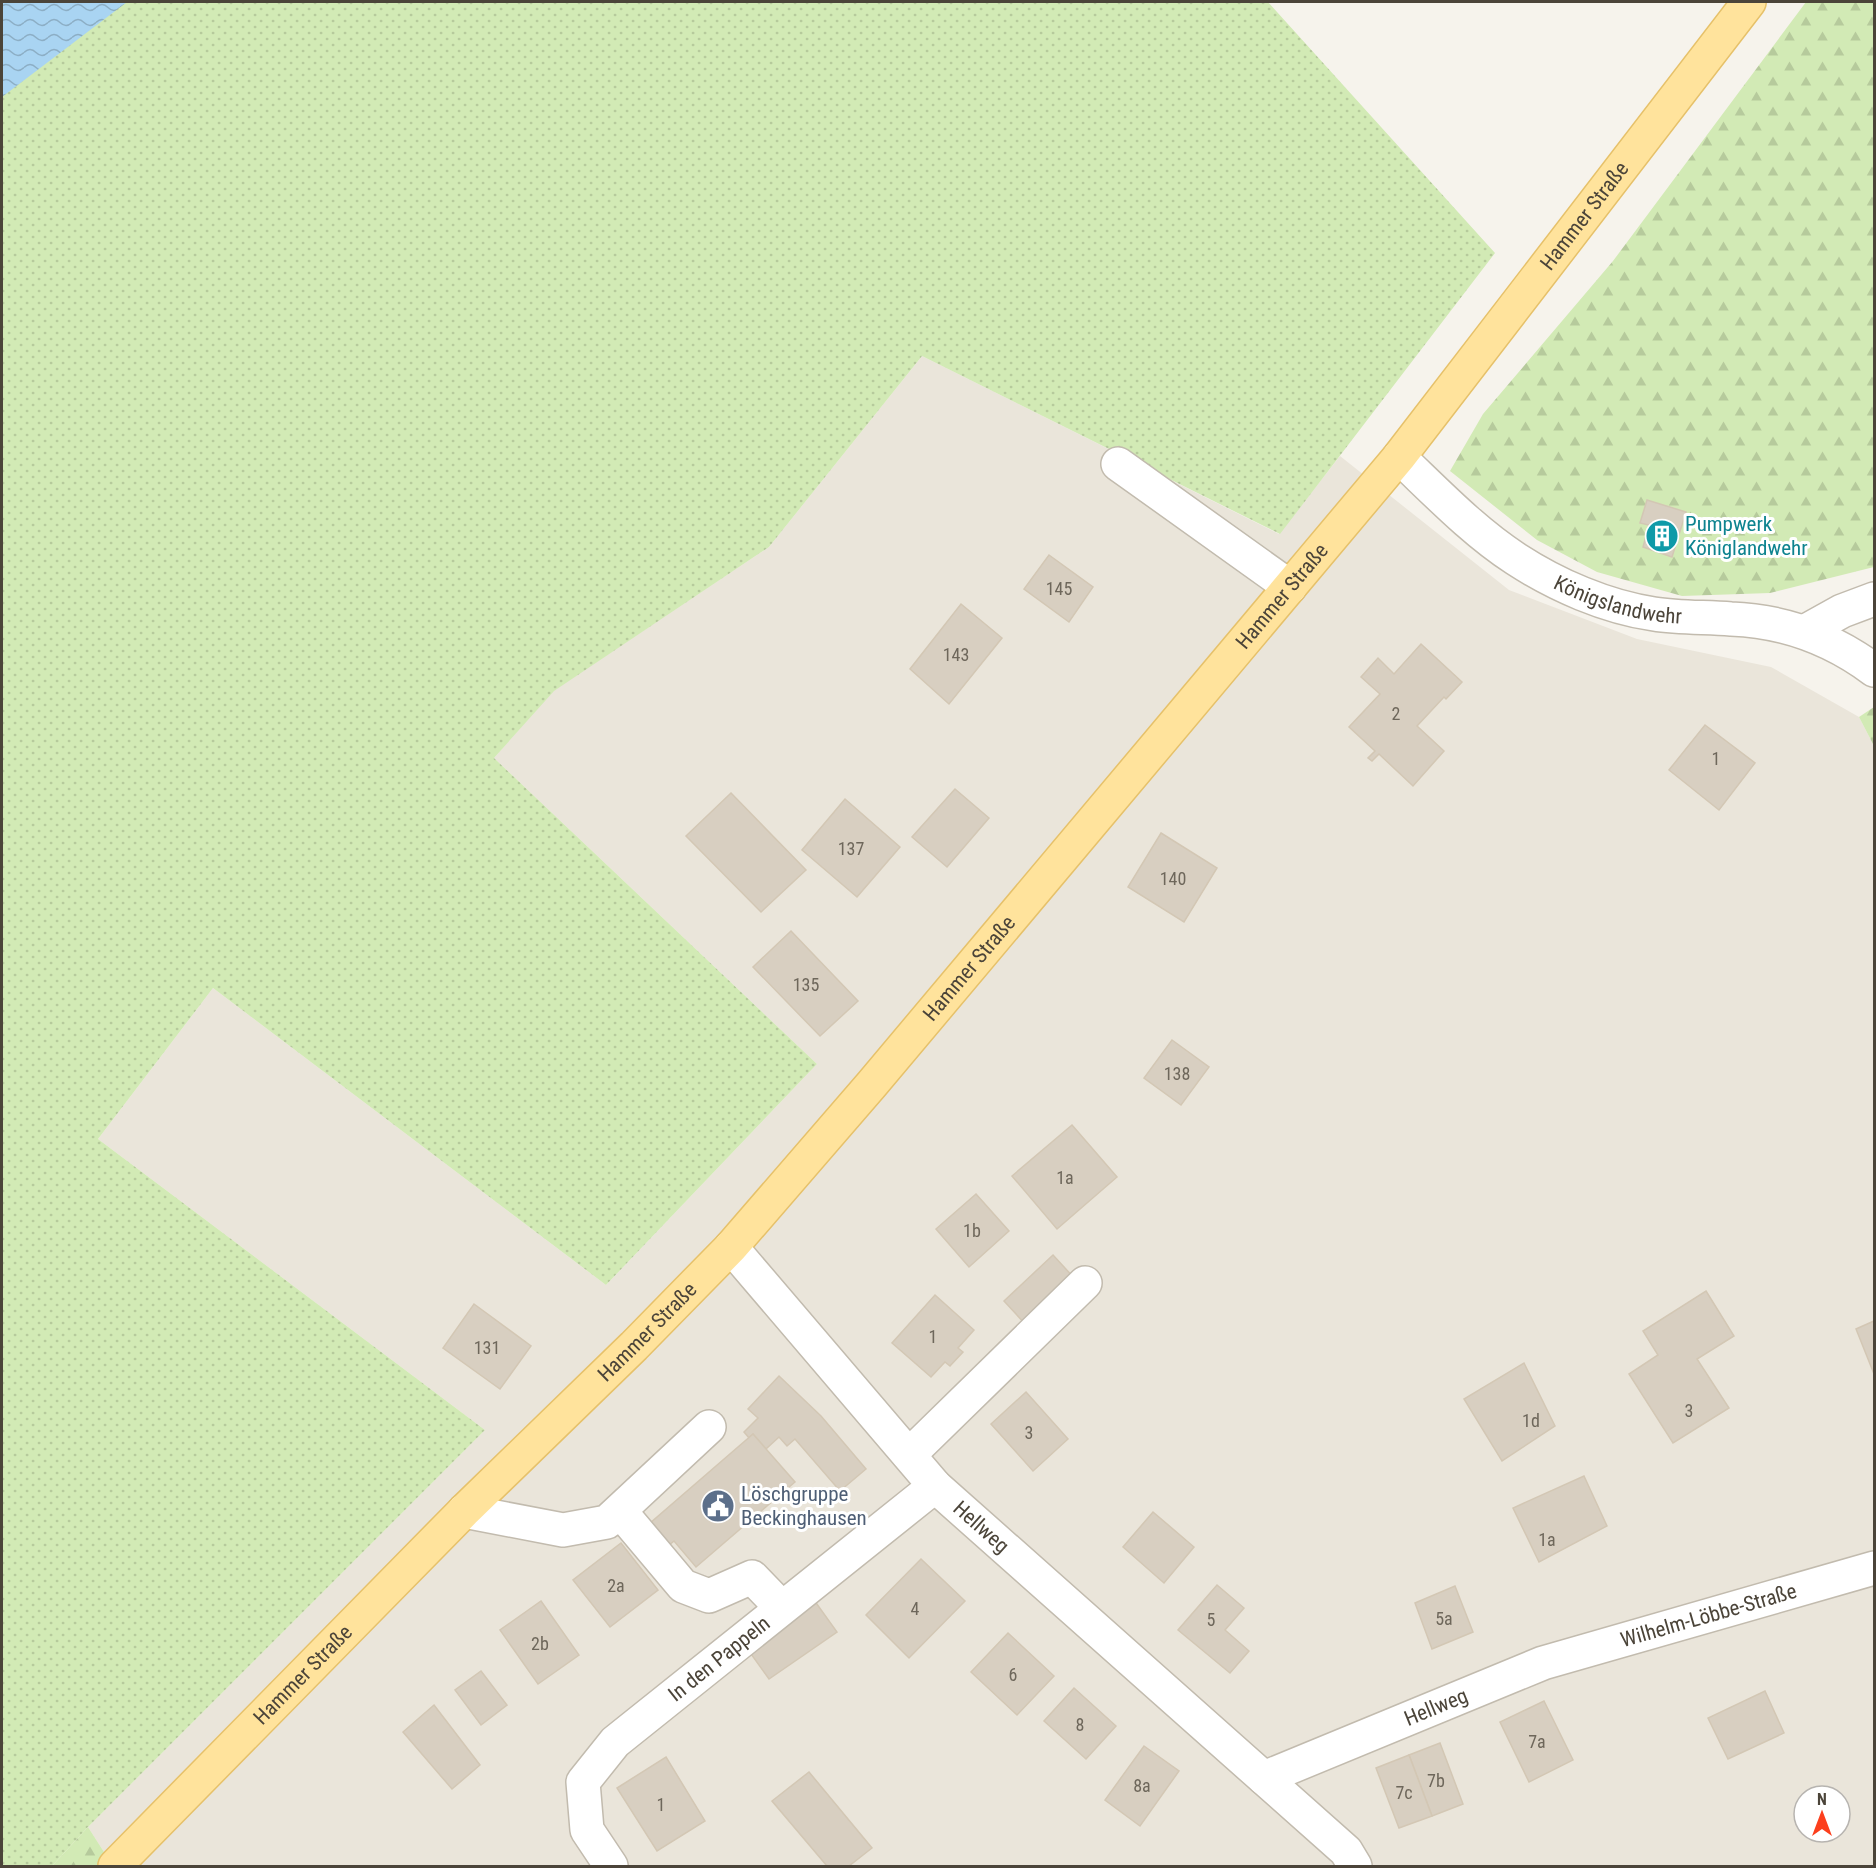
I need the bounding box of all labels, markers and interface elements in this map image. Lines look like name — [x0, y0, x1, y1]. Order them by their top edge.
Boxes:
street label: Hammer Straße — [1535, 157, 1634, 275]
place label: Pumpwerk Königlandwehr — [1685, 512, 1808, 560]
building icon: Pumpwerk Königlandwehr — [1644, 518, 1680, 554]
street label: Hammer Straße — [1231, 539, 1333, 654]
street label: Königslandwehr — [1550, 571, 1683, 629]
house number: 145 — [1046, 578, 1072, 599]
house number: 143 — [943, 644, 969, 665]
house number: 2 — [1392, 703, 1401, 724]
house number: 1 — [1712, 748, 1720, 769]
house number: 137 — [838, 838, 864, 859]
house number: 140 — [1160, 868, 1186, 889]
street label: Hammer Straße — [918, 911, 1020, 1026]
house number: 135 — [793, 974, 819, 995]
house number: 138 — [1164, 1063, 1190, 1084]
house number: 1a — [1056, 1167, 1074, 1188]
house number: 1b — [963, 1220, 981, 1241]
street label: Hammer Straße — [593, 1277, 702, 1386]
house number: 1 — [929, 1326, 937, 1347]
house number: 131 — [474, 1337, 500, 1358]
house number: 3 — [1685, 1400, 1693, 1421]
house number: 1d — [1522, 1410, 1540, 1431]
house number: 3 — [1025, 1422, 1033, 1443]
place label: Löschgruppe Beckinghausen — [741, 1482, 867, 1530]
public building icon: Löschgruppe Beckinghausen — [700, 1488, 736, 1524]
street label: Hellweg — [948, 1496, 1014, 1558]
house number: 1a — [1538, 1529, 1556, 1550]
house number: 2a — [607, 1575, 625, 1596]
street label: Wilhelm-Löbbe-Straße — [1618, 1579, 1799, 1652]
house number: 4 — [911, 1598, 920, 1619]
house number: 5a — [1435, 1608, 1453, 1629]
house number: 5 — [1207, 1609, 1216, 1630]
street label: In den Pappeln — [664, 1611, 775, 1706]
street label: Hammer Straße — [249, 1620, 357, 1730]
house number: 2b — [531, 1633, 549, 1654]
house number: 6 — [1009, 1664, 1017, 1685]
street label: Hellweg — [1401, 1683, 1471, 1731]
house number: 8 — [1076, 1714, 1084, 1735]
house number: 7a — [1528, 1731, 1546, 1752]
house number: 7b — [1427, 1770, 1445, 1791]
house number: 8a — [1133, 1775, 1151, 1796]
house number: 7c — [1395, 1782, 1413, 1803]
north arrow — [1792, 1784, 1852, 1844]
text: N — [1817, 1790, 1827, 1809]
house number: 1 — [657, 1794, 665, 1815]

